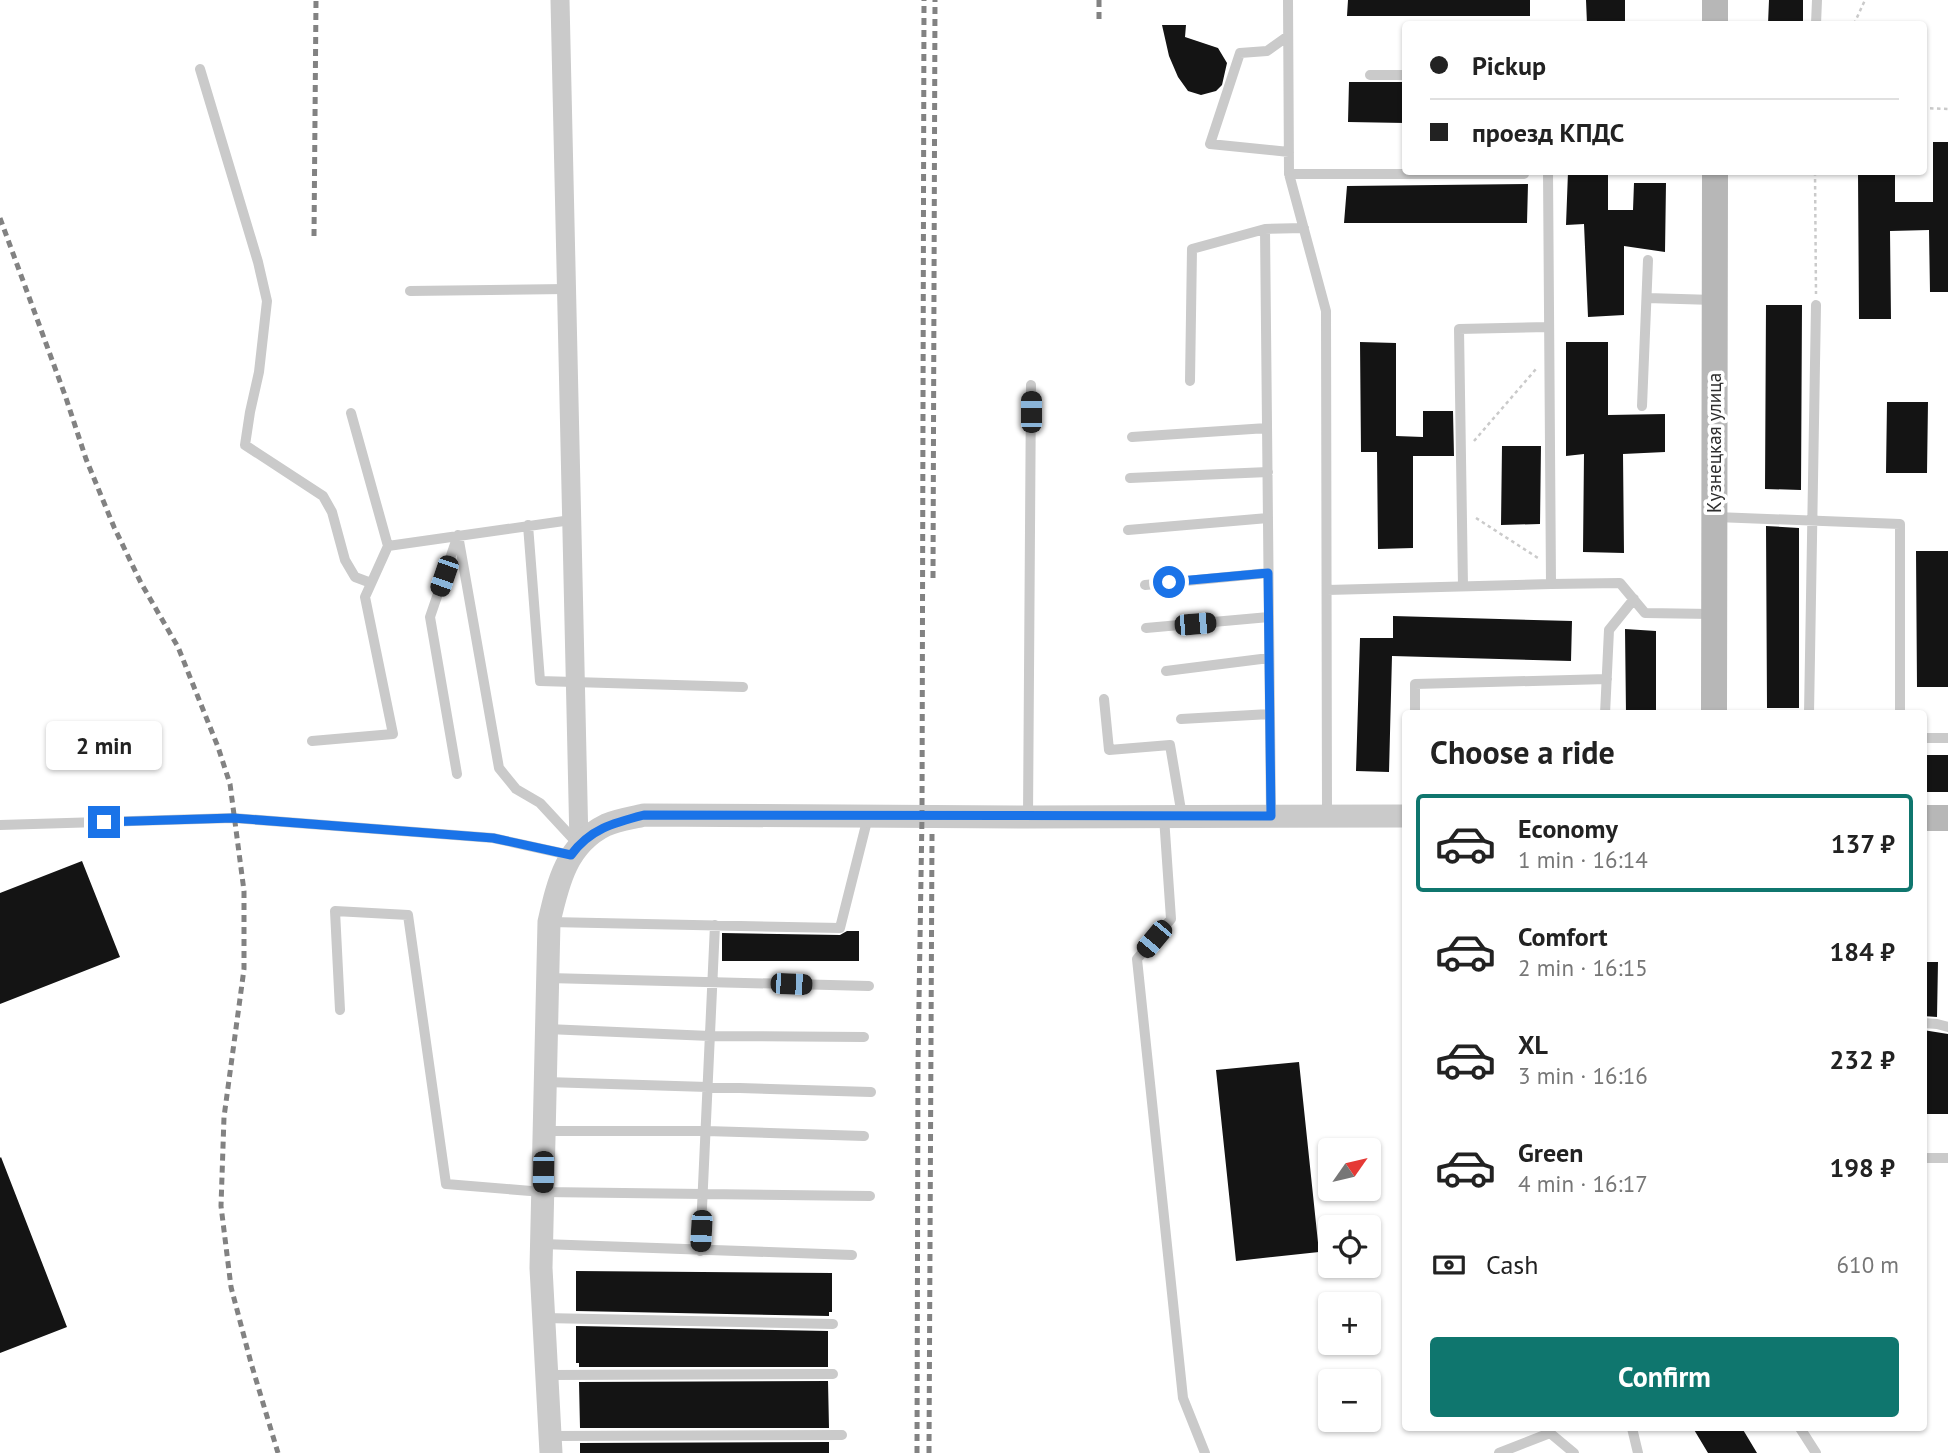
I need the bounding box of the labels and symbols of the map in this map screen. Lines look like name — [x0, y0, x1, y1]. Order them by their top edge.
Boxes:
street label: Кузнецкая улица — [1702, 373, 1726, 513]
car — [1021, 391, 1042, 433]
car — [428, 553, 461, 599]
route start — [1153, 566, 1185, 598]
car — [1174, 612, 1217, 636]
callout: 2 min — [46, 720, 162, 770]
route end — [88, 806, 120, 838]
car — [1133, 916, 1176, 962]
car — [770, 973, 813, 995]
north arrow — [1318, 1138, 1381, 1200]
car — [533, 1151, 554, 1193]
car — [690, 1209, 713, 1253]

